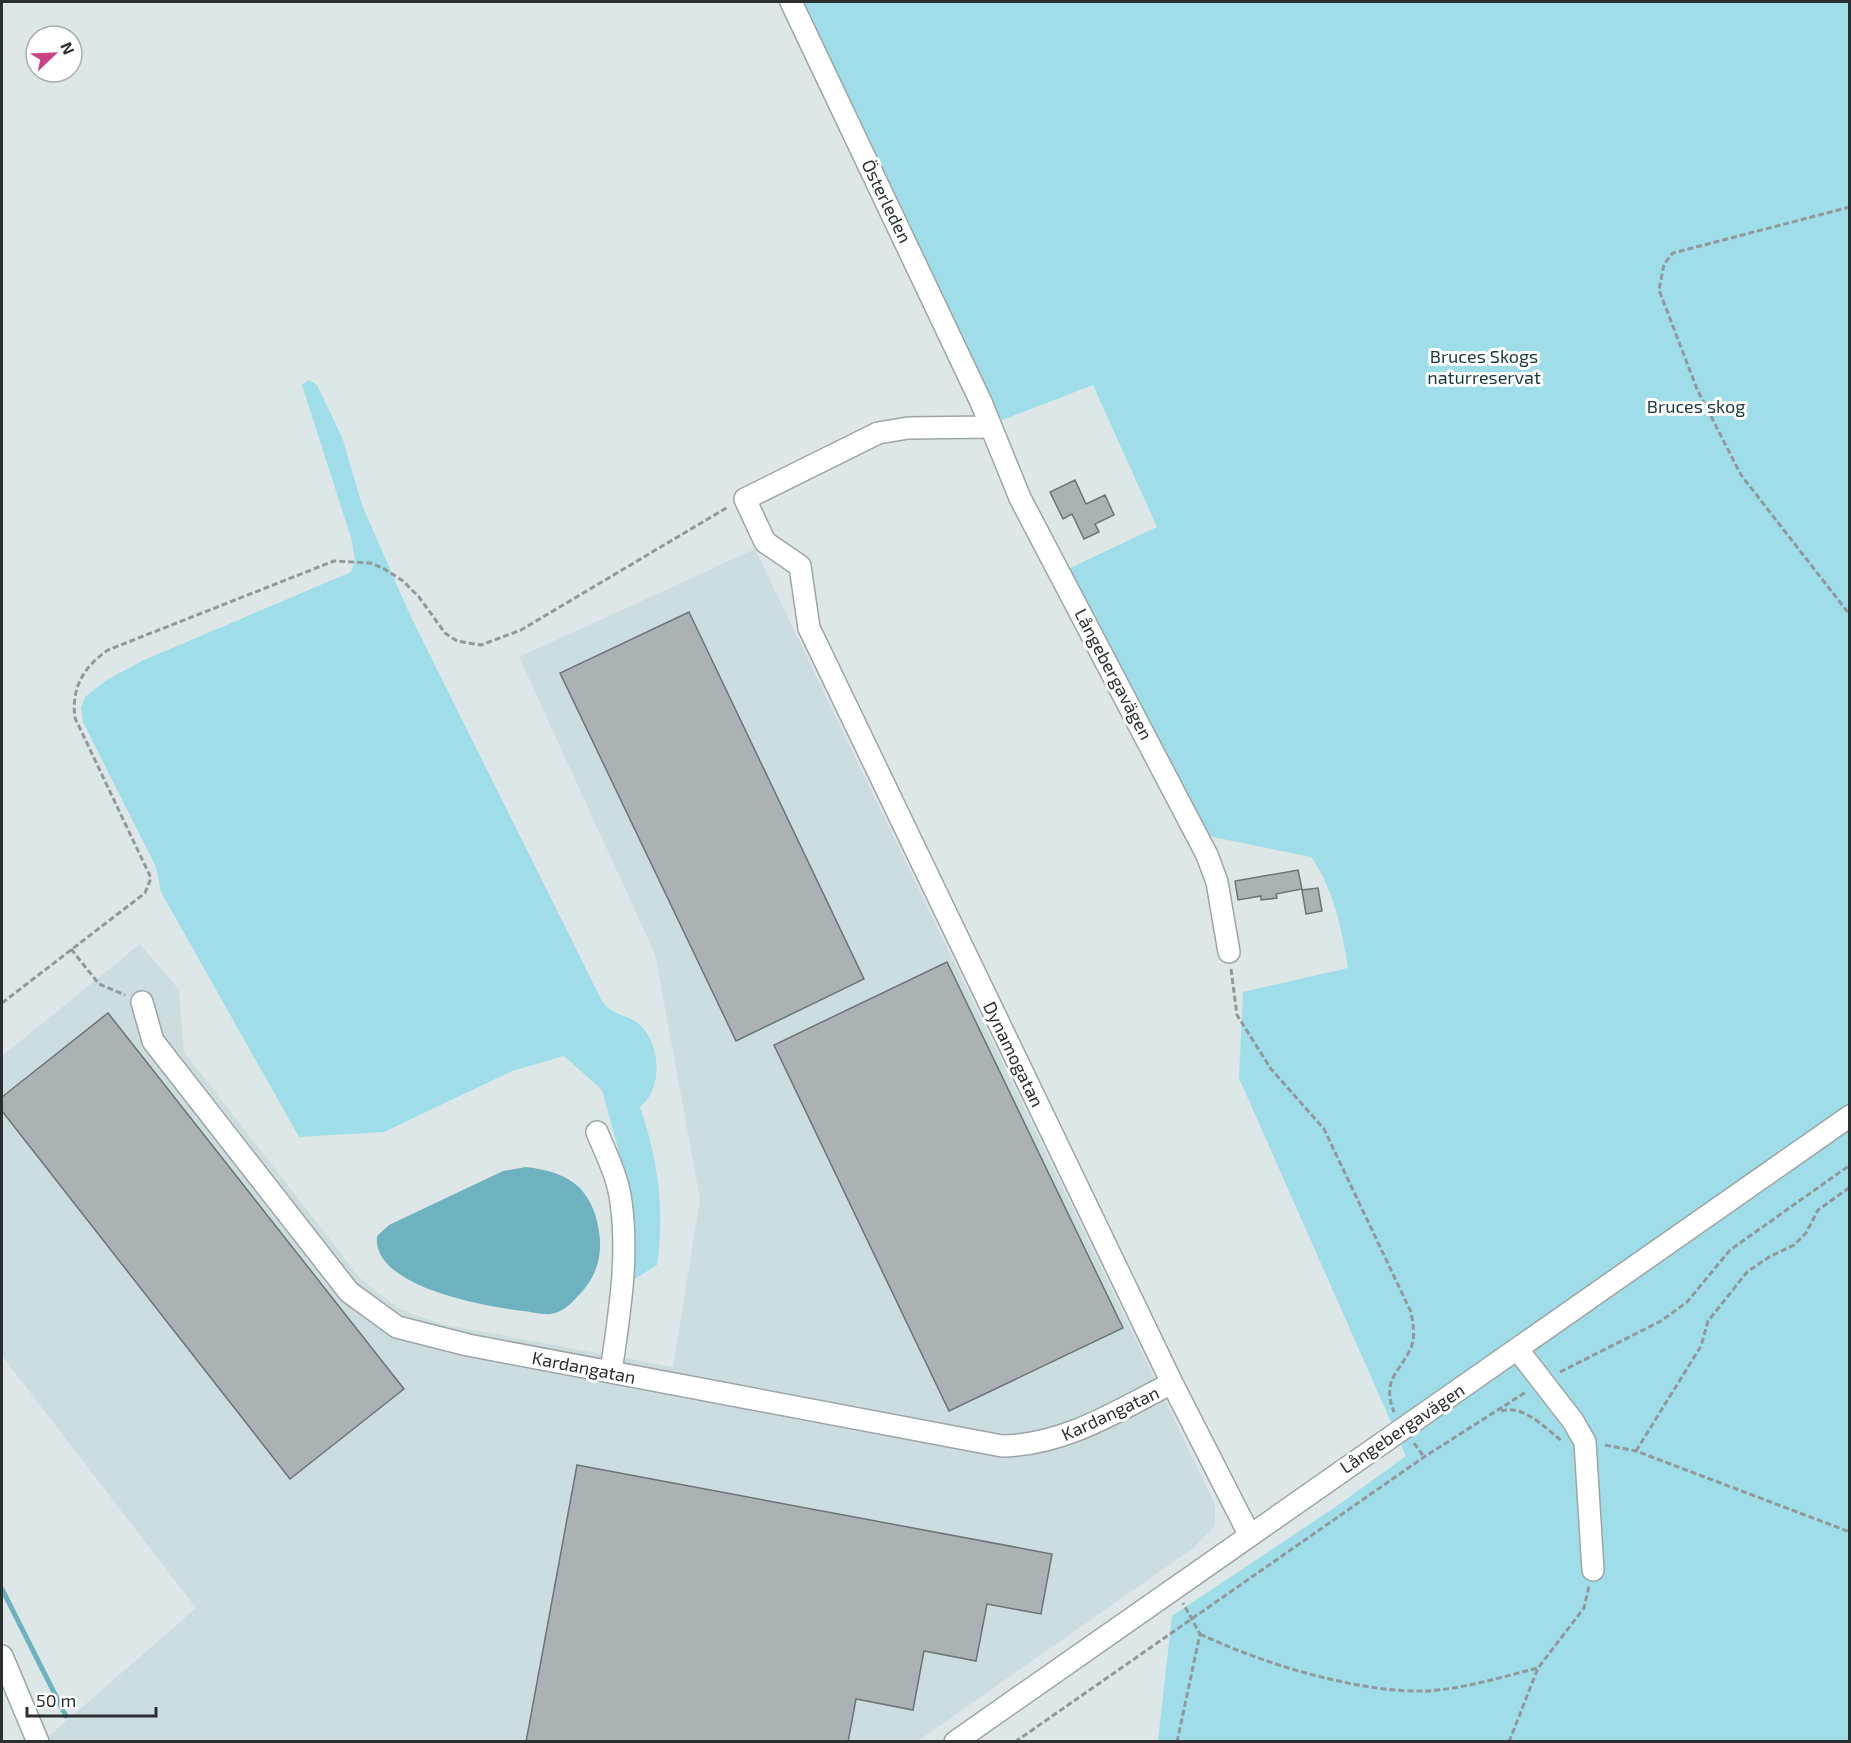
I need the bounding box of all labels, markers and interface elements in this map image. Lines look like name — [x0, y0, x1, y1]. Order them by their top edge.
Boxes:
north arrow — [24, 24, 84, 84]
text: N — [57, 39, 79, 57]
street label: Österleden — [857, 156, 917, 246]
park label: Bruces Skogs naturreservat — [1427, 345, 1541, 388]
park label: Bruces skog — [1647, 395, 1745, 417]
street label: Långebergavägen — [1070, 605, 1158, 743]
street label: Dynamogatan — [979, 998, 1049, 1110]
street label: Kardangatan — [530, 1346, 638, 1388]
street label: Långebergavägen — [1336, 1378, 1468, 1478]
street label: Kardangatan — [1058, 1381, 1162, 1445]
scale bar — [27, 1680, 156, 1718]
text: 50 m — [36, 1689, 76, 1711]

